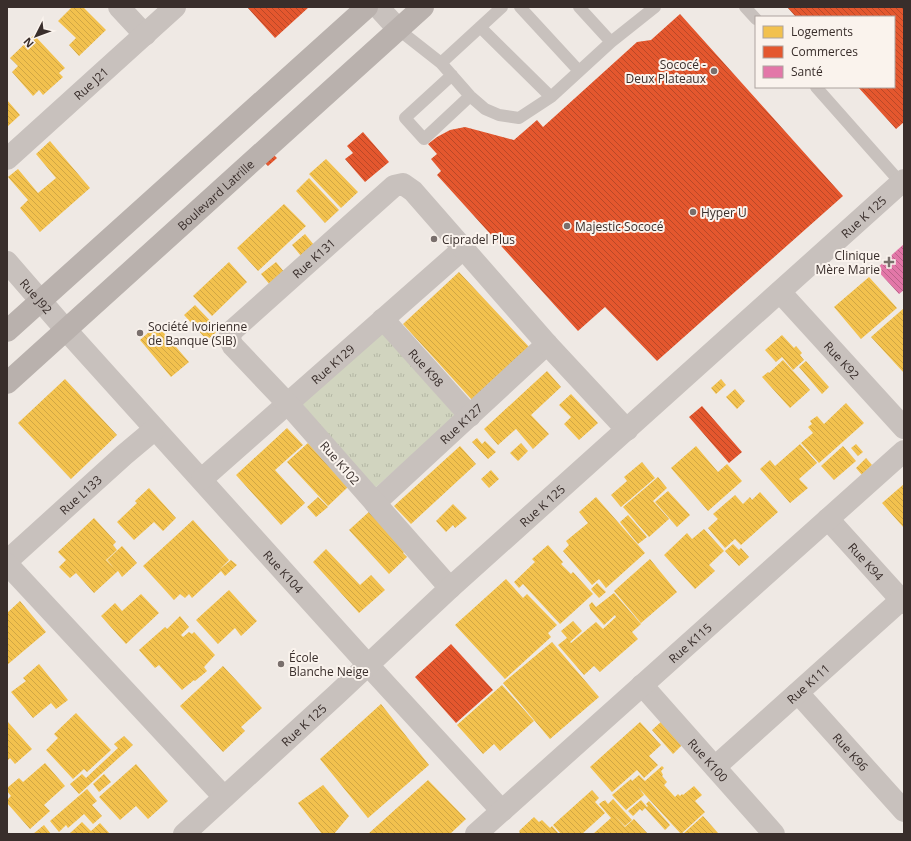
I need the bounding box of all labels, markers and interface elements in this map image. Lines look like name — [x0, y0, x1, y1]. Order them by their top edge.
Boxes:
north arrow — [16, 16, 56, 56]
legend — [755, 16, 895, 88]
text: Logements — [791, 23, 853, 40]
text: N — [20, 35, 37, 51]
text: Commerces — [791, 43, 858, 60]
place label: Sococé - Deux Plateaux — [626, 56, 707, 87]
street label: Rue J21 — [70, 63, 112, 103]
text: Santé — [791, 63, 823, 80]
marker: Sococé - Deux Plateaux — [709, 66, 719, 76]
street label: Boulevard Latrille — [173, 155, 258, 234]
street label: Rue K 125 — [837, 192, 890, 242]
place label: Hyper U — [701, 204, 747, 221]
marker: Hyper U — [688, 207, 698, 217]
place label: Majestic Sococé — [575, 218, 664, 235]
marker: Majestic Sococé — [562, 221, 572, 231]
place label: Cipradel Plus — [442, 231, 515, 248]
street label: Rue K131 — [288, 234, 339, 282]
marker: Cipradel Plus — [429, 234, 439, 244]
place label: Clinique Mère Marie — [816, 247, 880, 278]
marker: Clinique Mère Marie — [883, 256, 895, 268]
street label: Rue J92 — [16, 275, 57, 317]
place label: Société Ivoirienne de Banque (SIB) — [148, 318, 247, 349]
marker: Société Ivoirienne de Banque (SIB) — [135, 328, 145, 338]
street label: Rue K92 — [820, 337, 864, 383]
street label: Rue K129 — [307, 340, 358, 388]
street label: Rue K98 — [405, 345, 448, 390]
street label: Rue K127 — [436, 399, 486, 448]
street label: Rue K102 — [316, 438, 364, 489]
street label: Rue L133 — [56, 471, 105, 518]
street label: Rue K 125 — [516, 480, 568, 530]
street label: Rue K94 — [845, 539, 888, 584]
street label: Rue K104 — [260, 546, 308, 597]
street label: Rue K115 — [665, 619, 715, 666]
place label: École Blanche Neige — [289, 649, 369, 680]
marker: École Blanche Neige — [276, 659, 286, 669]
street label: Rue K111 — [783, 660, 833, 707]
street label: Rue K 125 — [277, 700, 330, 750]
street label: Rue K96 — [829, 729, 872, 775]
street label: Rue K100 — [685, 735, 732, 785]

